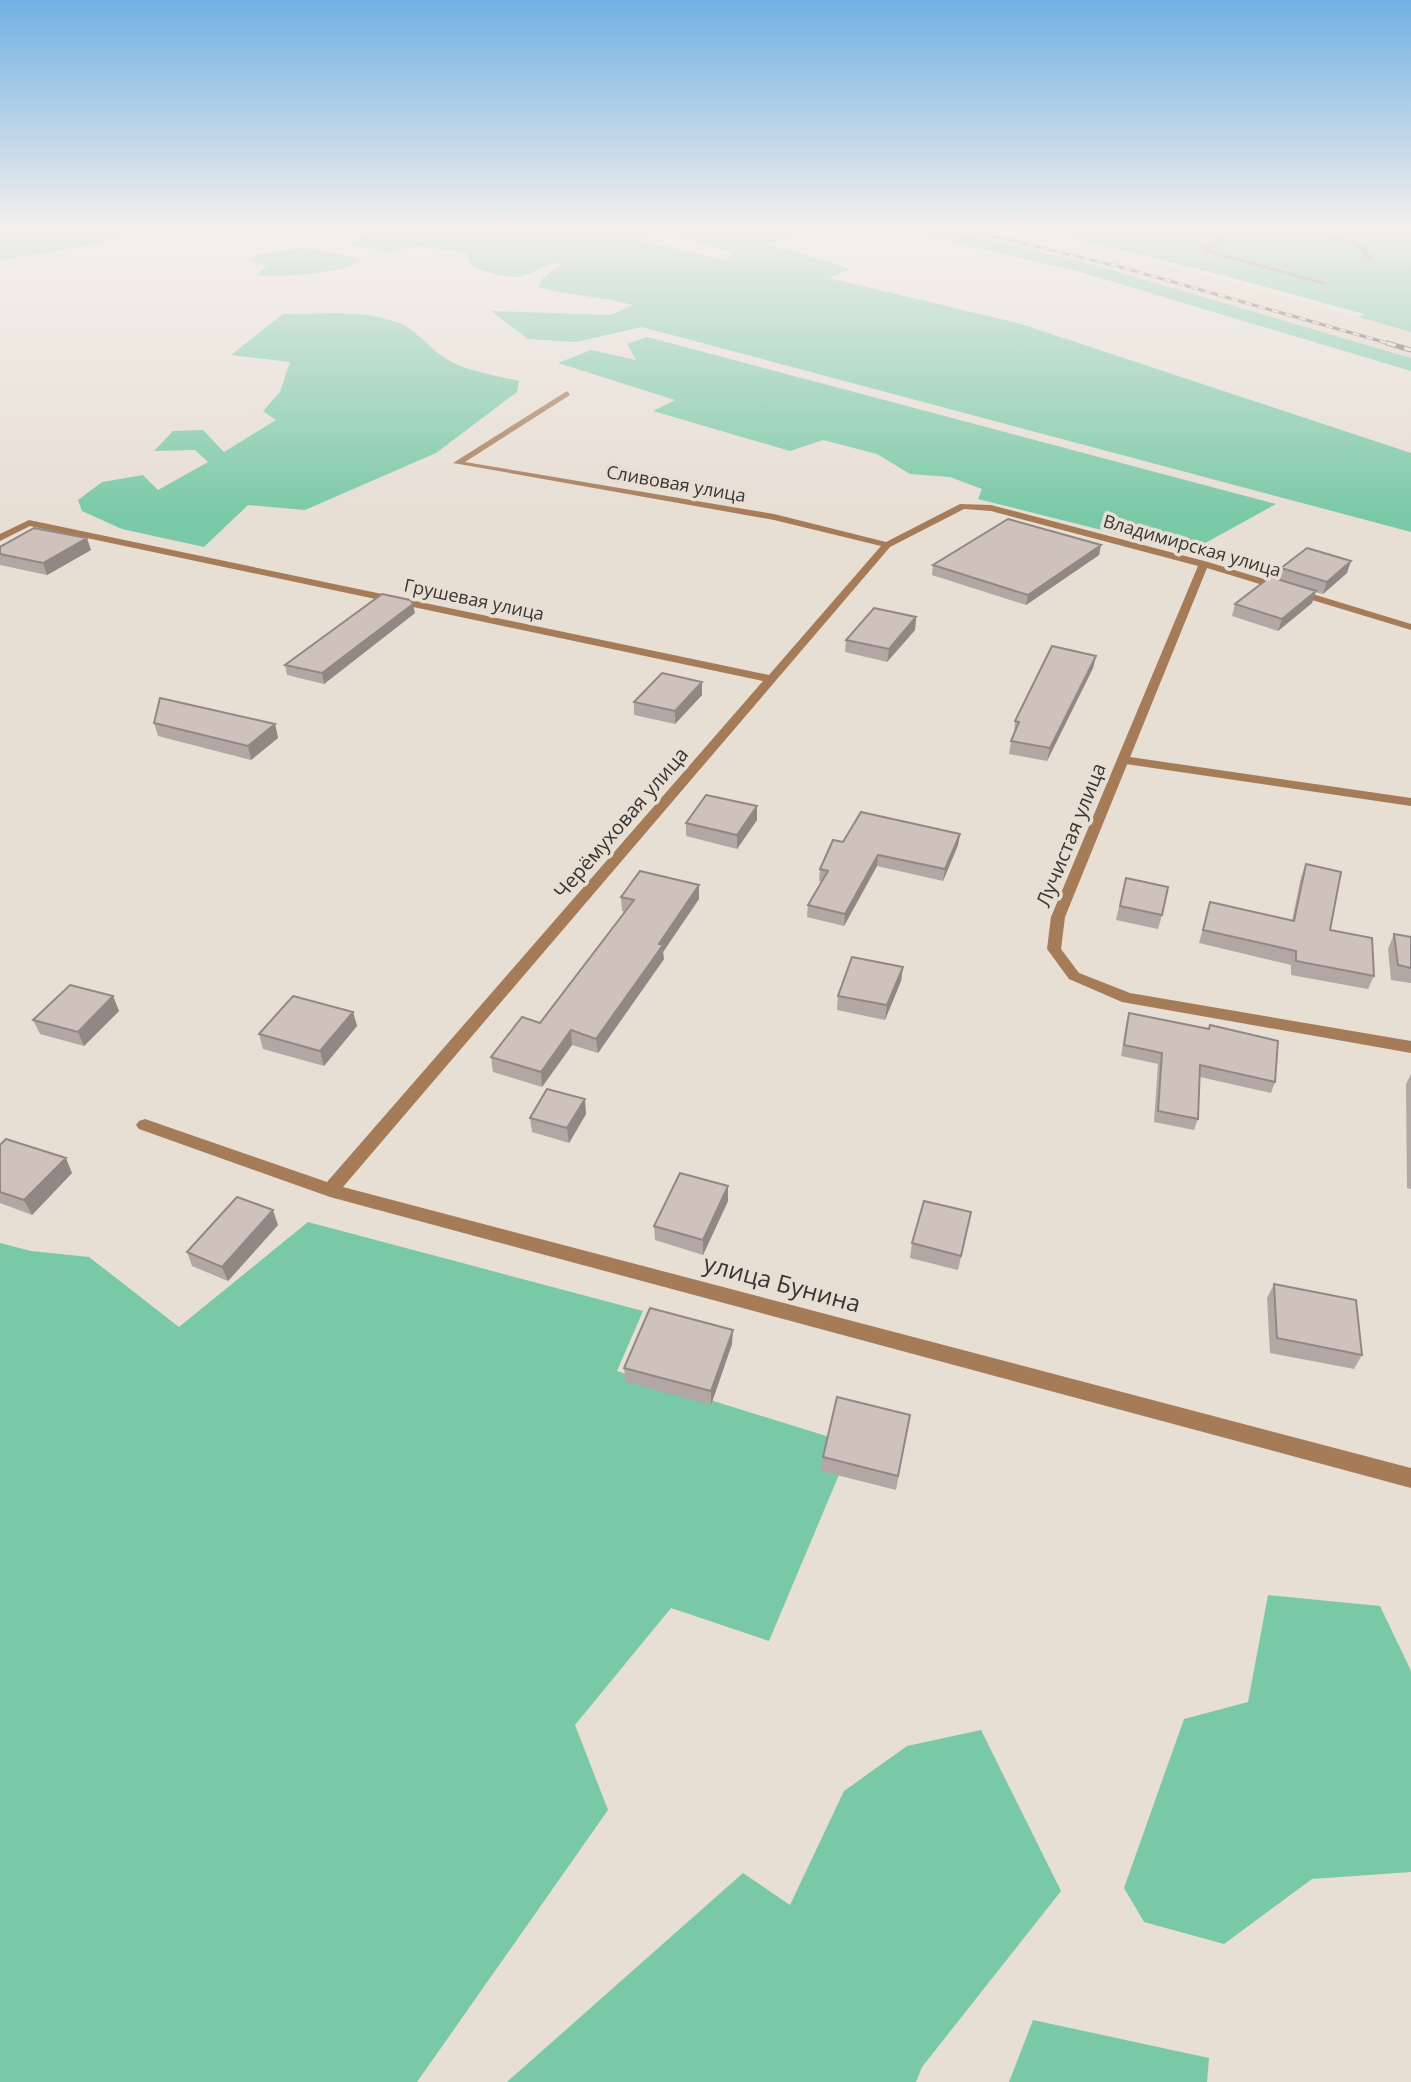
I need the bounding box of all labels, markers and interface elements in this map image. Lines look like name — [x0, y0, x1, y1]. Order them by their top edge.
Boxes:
street label: Сливовая улица — [605, 459, 748, 507]
street label: Владимирская улица — [1101, 508, 1284, 582]
street label: Грушевая улица — [402, 572, 546, 626]
street label: Черёмуховая улица — [547, 741, 694, 904]
street label: Лучистая улица — [1029, 759, 1112, 911]
street label: улица Бунина — [700, 1246, 865, 1319]

